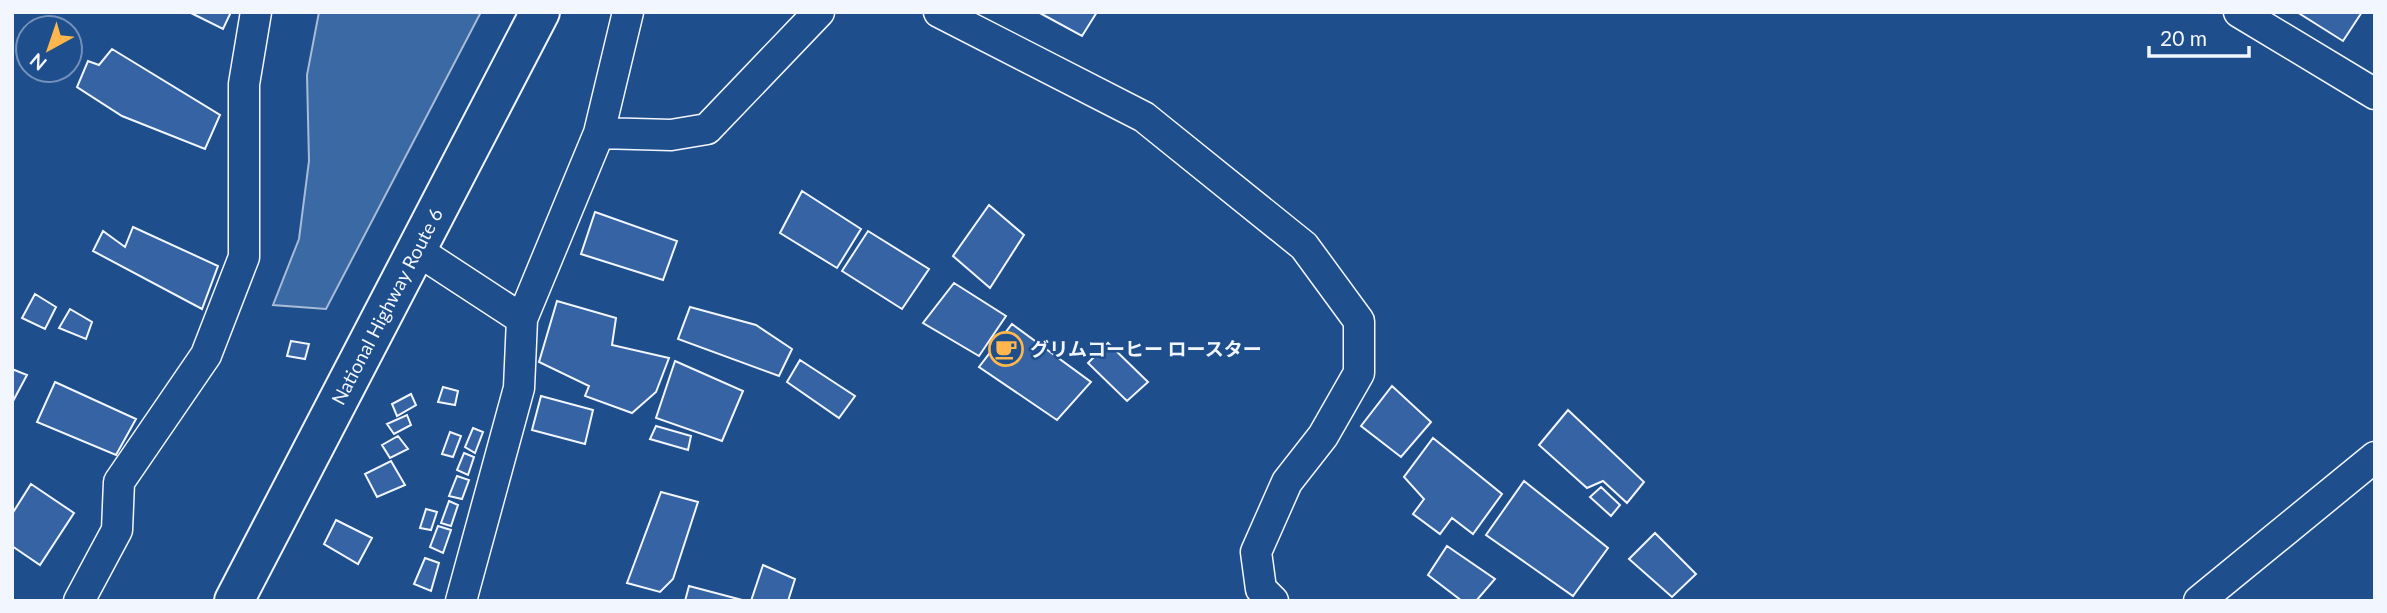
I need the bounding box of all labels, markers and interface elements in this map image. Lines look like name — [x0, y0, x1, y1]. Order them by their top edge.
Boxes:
north arrow — [14, 14, 84, 84]
scale bar — [2149, 14, 2249, 58]
text: 20 m — [2160, 25, 2207, 50]
text: N — [25, 49, 51, 76]
street label: National Highway Route 6 — [326, 204, 447, 408]
cafe icon: グリムコーヒー ロースター — [987, 330, 1025, 368]
place label: グリムコーヒー ロースター — [1030, 337, 1262, 360]

